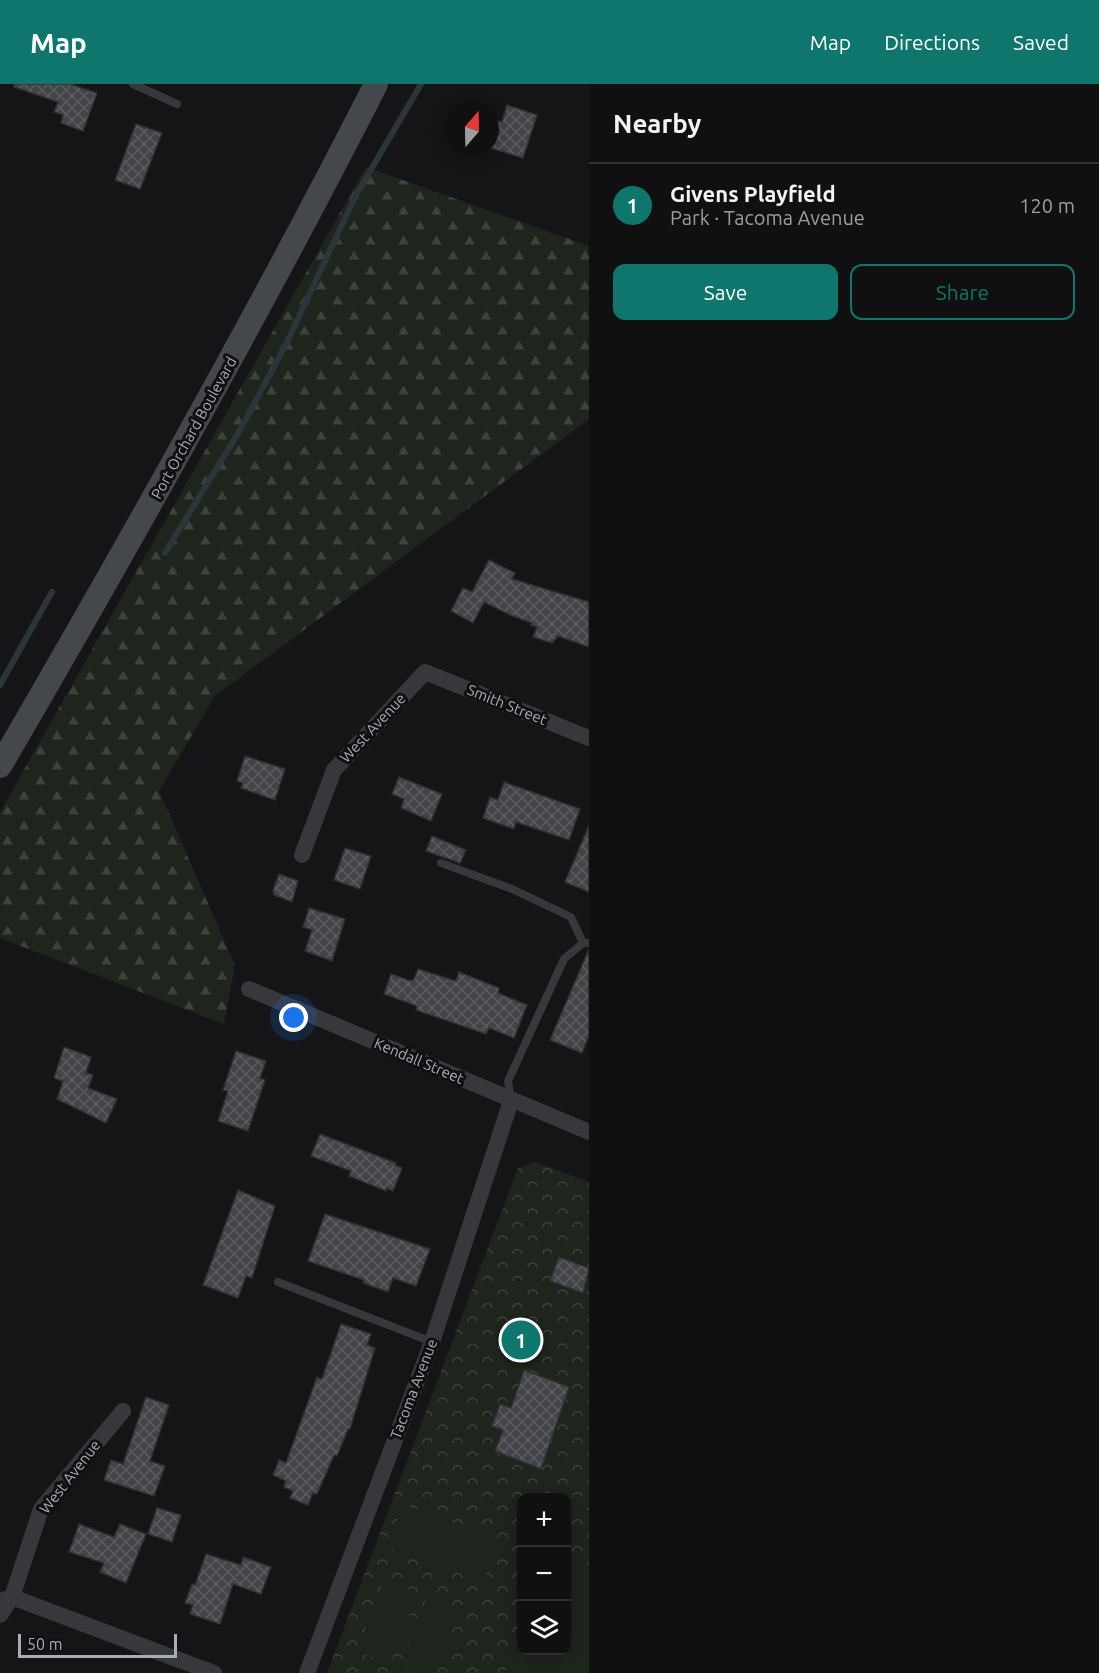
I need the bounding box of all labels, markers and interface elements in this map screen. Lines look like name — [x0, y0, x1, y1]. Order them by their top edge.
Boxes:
text: Map — [30, 27, 87, 58]
text: Map — [810, 30, 851, 54]
text: Directions — [884, 30, 980, 54]
text: Saved — [1013, 30, 1069, 54]
north arrow — [445, 102, 499, 156]
text: Nearby — [613, 109, 701, 138]
text: Givens Playfield — [670, 181, 836, 206]
text: 1 — [627, 194, 638, 217]
text: 120 m — [1019, 194, 1075, 217]
text: Park · Tacoma Avenue — [670, 206, 865, 229]
button: Save — [613, 264, 838, 320]
button: Share — [850, 264, 1075, 320]
street label: Port Orchard Boulevard — [147, 354, 240, 502]
street label: Smith Street — [465, 681, 550, 728]
street label: West Avenue — [336, 690, 409, 766]
your location — [279, 1003, 308, 1032]
street label: Kendall Street — [372, 1034, 467, 1087]
pin: 1 — [502, 1318, 540, 1362]
street label: Tacoma Avenue — [387, 1336, 440, 1441]
street label: West Avenue — [36, 1437, 103, 1517]
map controls — [517, 1493, 571, 1655]
button: + — [517, 1493, 571, 1547]
button: − — [517, 1547, 571, 1601]
button: layers — [517, 1601, 571, 1655]
scale bar — [18, 1631, 177, 1658]
text: 50 m — [27, 1635, 63, 1653]

